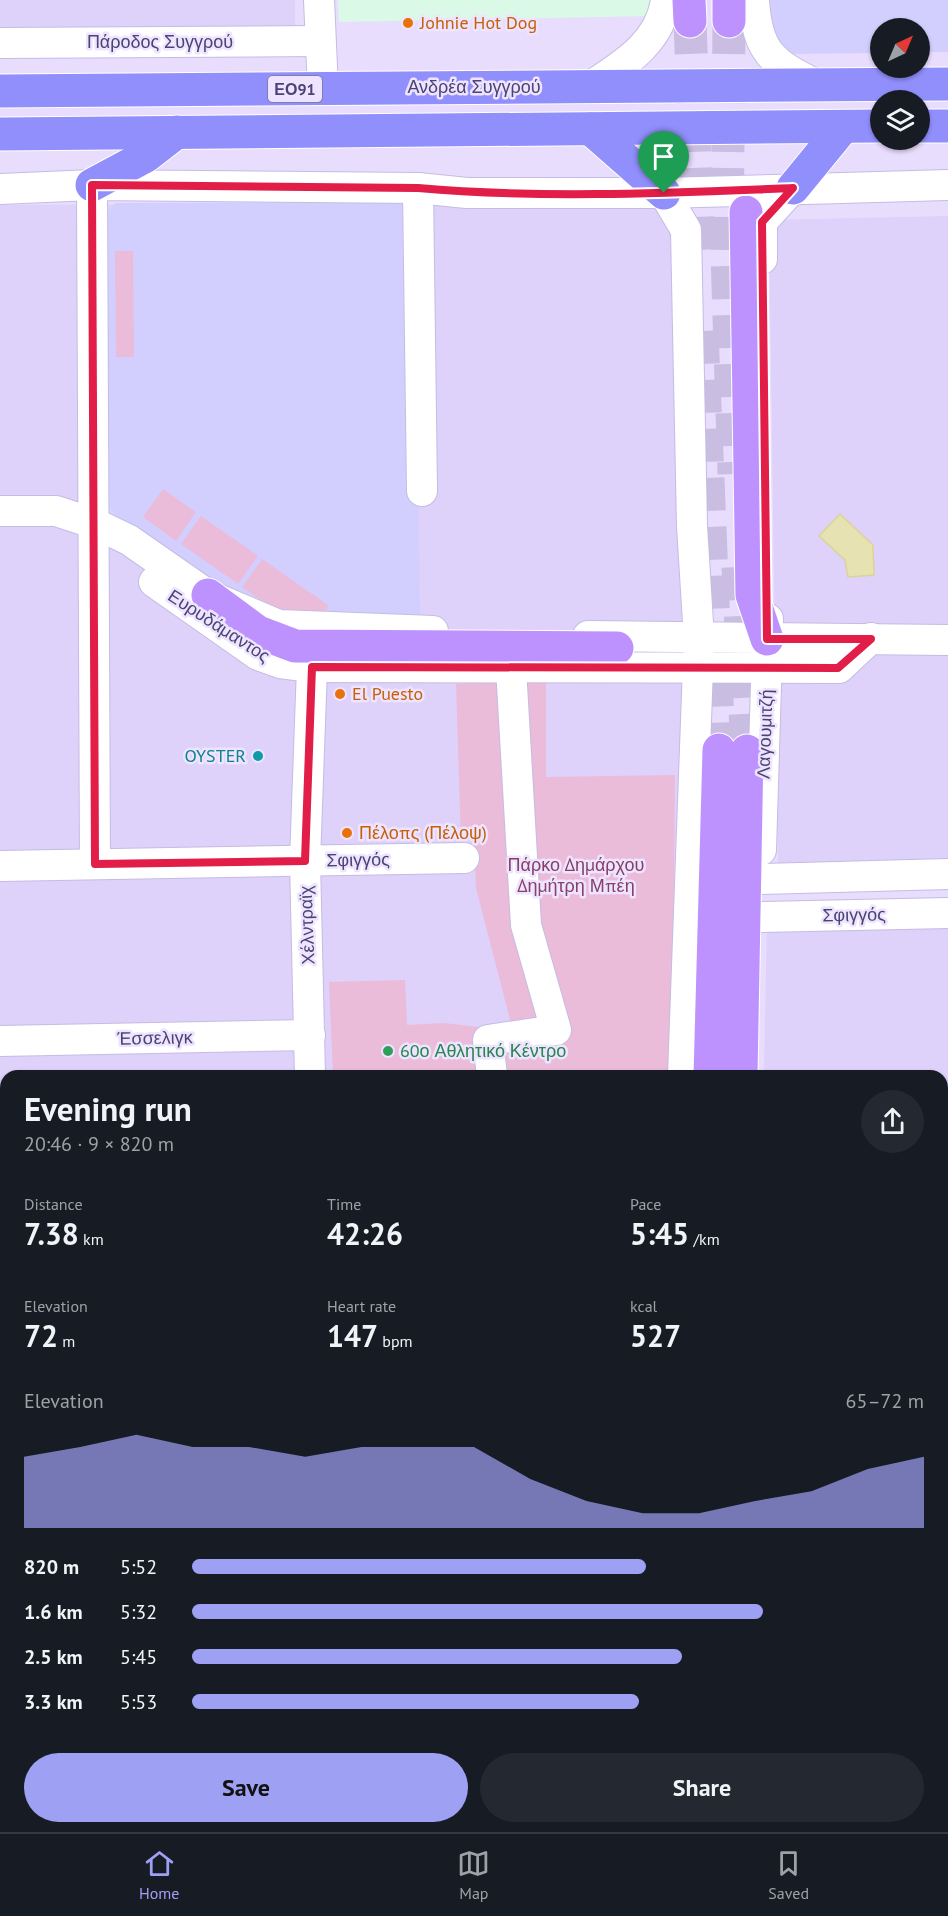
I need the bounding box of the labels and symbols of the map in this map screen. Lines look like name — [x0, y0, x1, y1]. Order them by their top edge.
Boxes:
place label: Johnie Hot Dog — [419, 11, 537, 34]
marker: Johnie Hot Dog — [401, 16, 415, 30]
north arrow — [870, 18, 930, 78]
street label: Πάροδος Συγγρού — [87, 30, 233, 53]
street label: Ανδρέα Συγγρού — [407, 75, 541, 98]
road number: ΕΟ91 — [268, 76, 322, 102]
pin — [638, 131, 689, 193]
street label: Ευρυδάμαντος — [164, 584, 275, 667]
place label: El Puesto — [352, 682, 423, 705]
marker: El Puesto — [333, 687, 347, 701]
street label: Λαγουμιτζή — [751, 689, 778, 779]
place label: OYSTER — [184, 744, 246, 767]
marker: OYSTER — [251, 749, 265, 763]
place label: Πέλοπς (Πέλοψ) — [359, 821, 487, 844]
marker: Πέλοπς (Πέλοψ) — [340, 826, 354, 840]
street label: Σφιγγός — [326, 847, 390, 872]
park label: Πάρκο Δημάρχου Δημήτρη Μπέη — [508, 853, 644, 897]
street label: Χέλντραϊχ — [294, 884, 319, 965]
street label: Σφιγγός — [822, 902, 886, 927]
street label: Έσσελιγκ — [116, 1025, 194, 1050]
place label: 60ο Αθλητικό Κέντρο — [400, 1039, 566, 1062]
marker: 60ο Αθλητικό Κέντρο — [381, 1044, 395, 1058]

